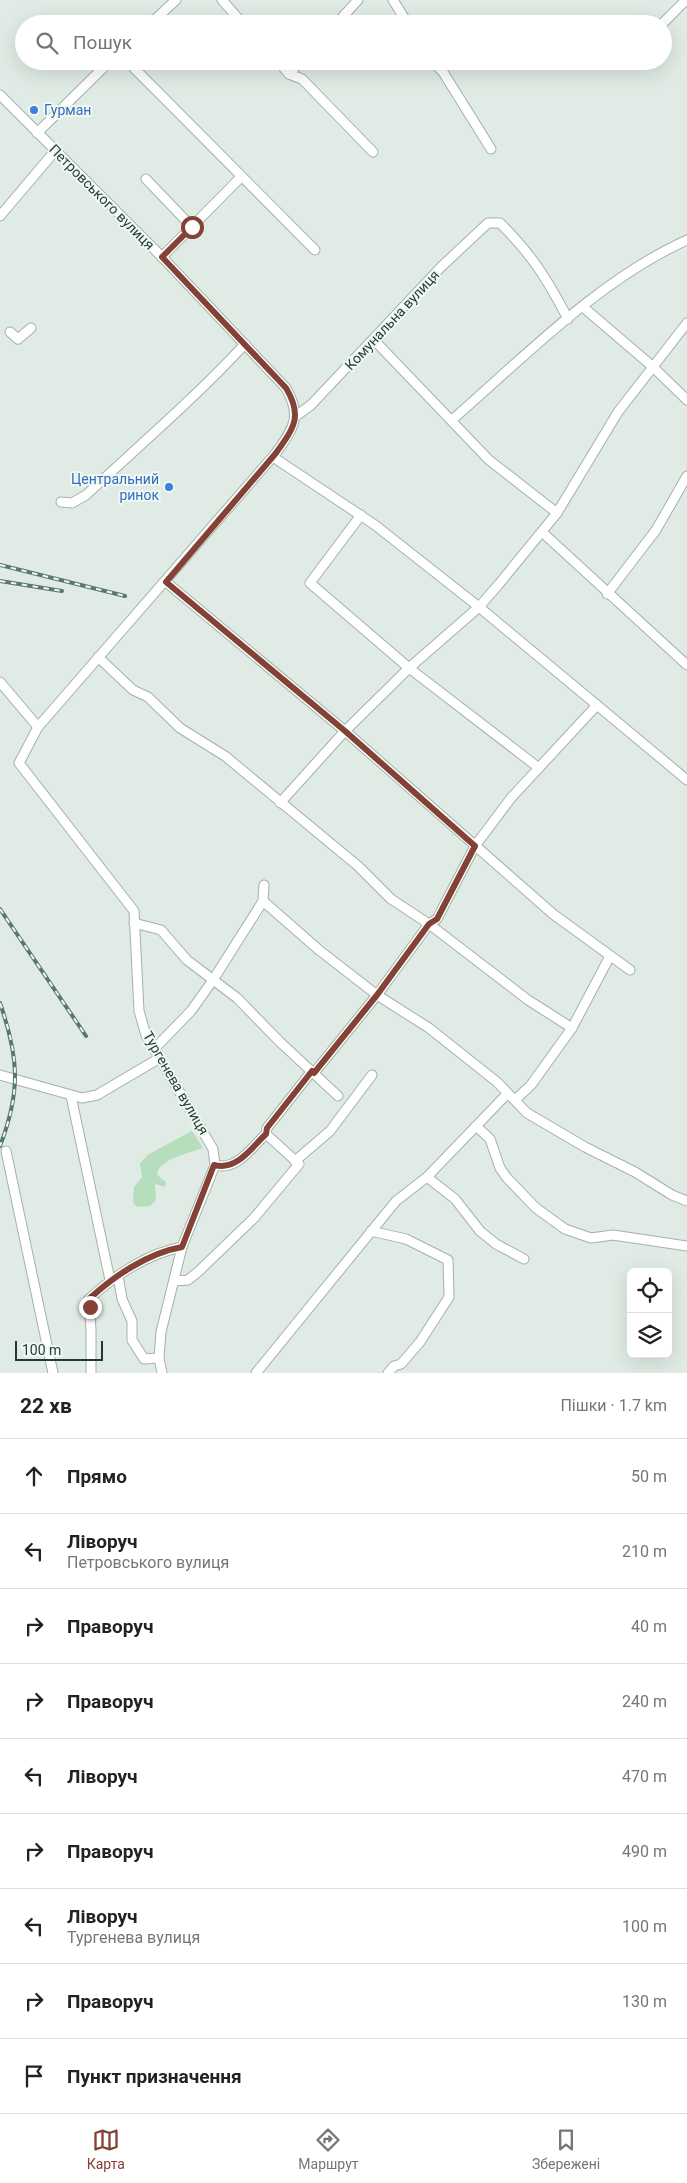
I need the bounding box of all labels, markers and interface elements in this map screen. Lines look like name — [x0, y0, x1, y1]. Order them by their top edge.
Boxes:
search box — [15, 15, 672, 70]
icon: search — [33, 29, 61, 57]
text: Пошук — [73, 31, 132, 54]
place label: Гурман — [44, 102, 91, 118]
marker: Гурман — [28, 104, 40, 116]
street label: Петровського вулиця — [46, 141, 158, 253]
route start — [181, 216, 204, 239]
street label: Комунальна вулиця — [342, 267, 442, 373]
place label: Центральний ринок — [71, 471, 159, 503]
marker: Центральний ринок — [163, 481, 175, 493]
street label: Тургенева вулиця — [140, 1028, 212, 1138]
map controls — [627, 1268, 672, 1358]
button: locate — [627, 1268, 672, 1313]
route end — [79, 1296, 102, 1319]
button: layers — [627, 1313, 672, 1358]
scale bar — [15, 1338, 102, 1361]
text: 100 m — [22, 1342, 61, 1358]
text: 22 хв — [20, 1394, 72, 1418]
text: Пішки · 1.7 km — [560, 1396, 667, 1415]
icon: ahead — [20, 1462, 48, 1490]
text: Прямо — [67, 1465, 127, 1488]
text: 50 m — [631, 1467, 667, 1486]
text: Ліворуч — [67, 1530, 138, 1553]
icon: left — [20, 1537, 48, 1565]
text: 210 m — [622, 1542, 667, 1561]
text: Петровського вулиця — [67, 1553, 229, 1572]
icon: right — [20, 1612, 48, 1640]
text: Праворуч — [67, 1615, 153, 1638]
text: 40 m — [631, 1617, 667, 1636]
icon: right — [20, 1687, 48, 1715]
text: Праворуч — [67, 1690, 153, 1713]
text: 240 m — [622, 1692, 667, 1711]
icon: left — [20, 1762, 48, 1790]
text: Ліворуч — [67, 1765, 138, 1788]
text: 470 m — [622, 1767, 667, 1786]
icon: right — [20, 1837, 48, 1865]
text: Праворуч — [67, 1840, 153, 1863]
text: 490 m — [622, 1842, 667, 1861]
text: Ліворуч — [67, 1905, 138, 1928]
icon: left — [20, 1912, 48, 1940]
text: 100 m — [622, 1917, 667, 1936]
text: Тургенева вулиця — [67, 1928, 200, 1947]
icon: right — [20, 1987, 48, 2015]
text: Праворуч — [67, 1990, 153, 2013]
text: 130 m — [622, 1992, 667, 2011]
icon: arrive — [20, 2062, 48, 2090]
text: Пункт призначення — [67, 2065, 242, 2088]
tab: Карта — [87, 2126, 125, 2172]
tab: Маршрут — [298, 2126, 359, 2172]
tab: Збережені — [532, 2126, 600, 2172]

